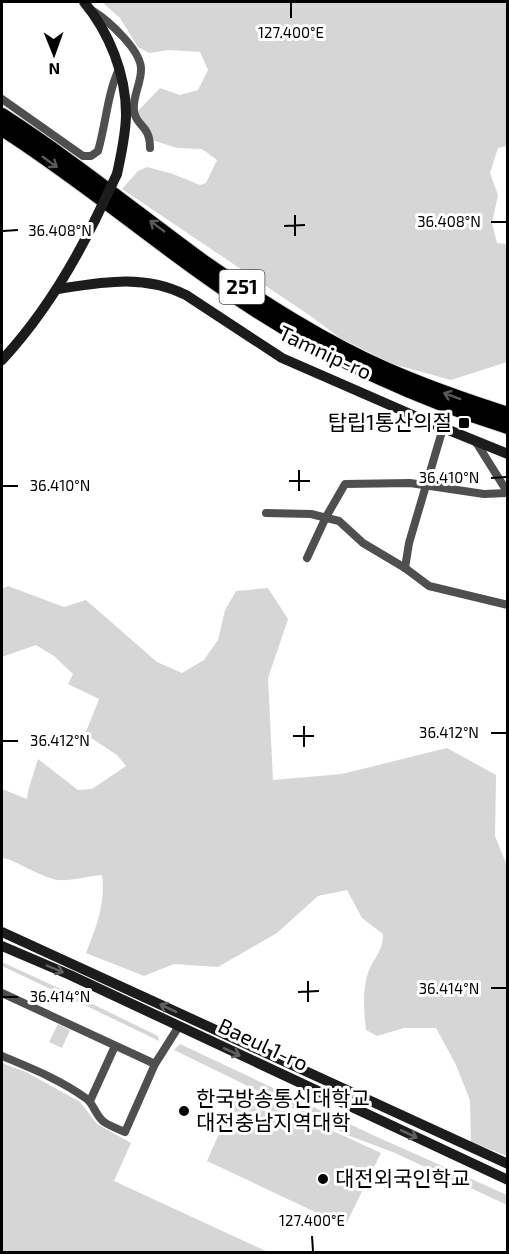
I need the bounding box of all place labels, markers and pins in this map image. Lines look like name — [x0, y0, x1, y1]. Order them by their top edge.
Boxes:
place label: 탑립1통산의절 — [328, 409, 452, 434]
marker: 탑립1통산의절 — [457, 416, 471, 430]
place label: 한국방송통신대학교 대전충남지역대학 — [196, 1085, 370, 1134]
marker: 한국방송통신대학교 대전충남지역대학 — [177, 1104, 191, 1118]
place label: 대전외국인학교 — [335, 1165, 470, 1190]
marker: 대전외국인학교 — [316, 1172, 330, 1186]

